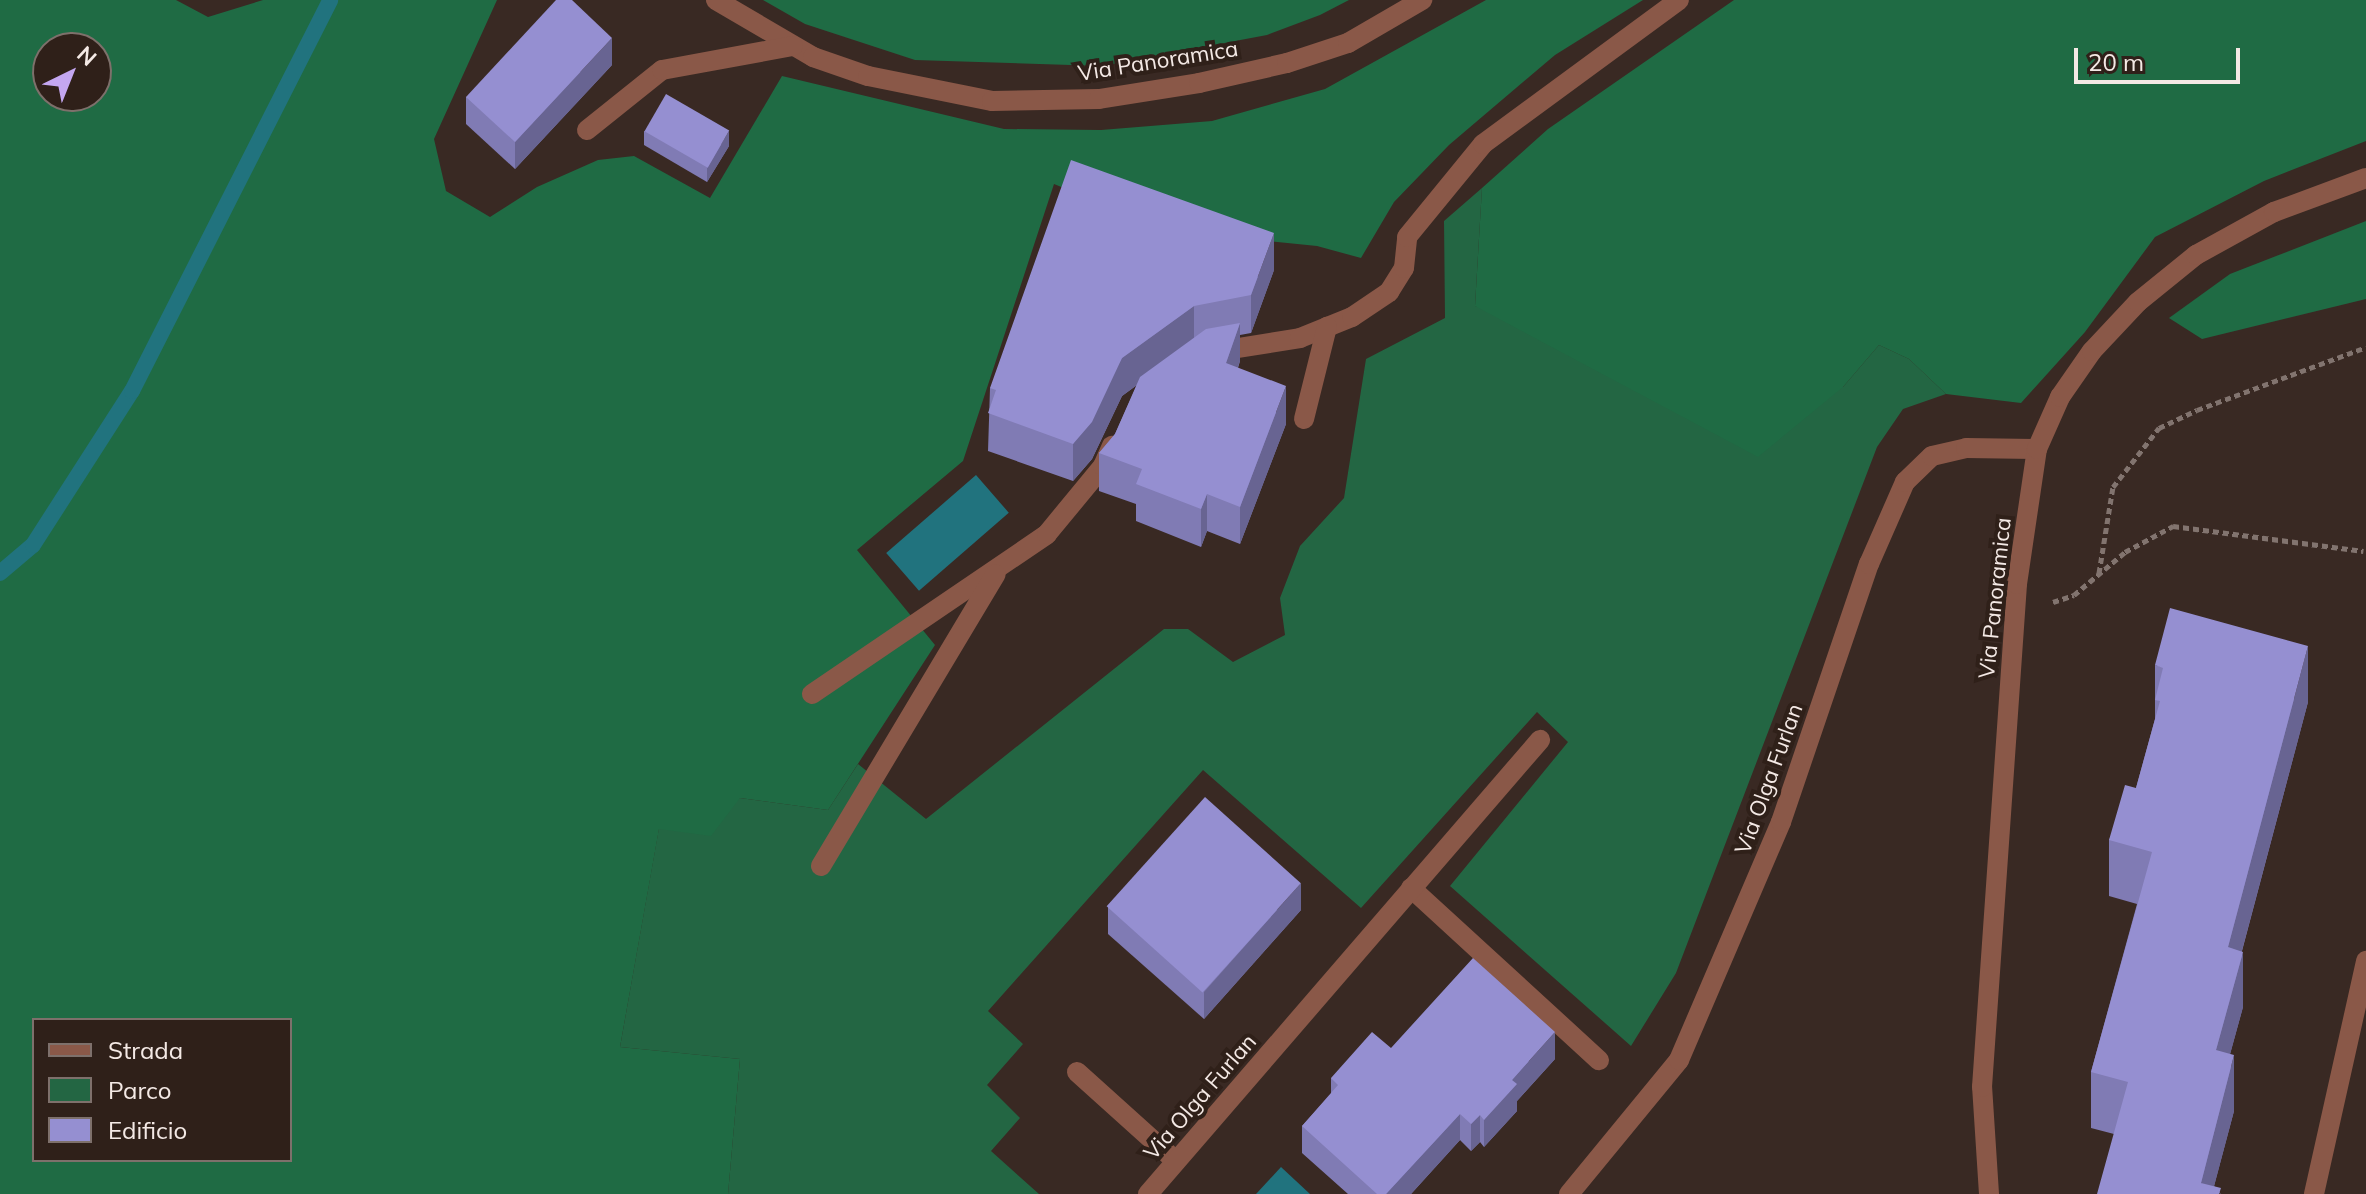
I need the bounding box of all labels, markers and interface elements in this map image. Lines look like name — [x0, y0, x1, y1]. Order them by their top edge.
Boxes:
north arrow — [32, 32, 112, 112]
scale bar — [2078, 32, 2244, 82]
street label: Via Panoramica — [1076, 35, 1240, 87]
text: N — [71, 40, 103, 72]
text: 20 m — [2088, 47, 2144, 77]
street label: Via Panoramica — [1973, 516, 2017, 680]
street label: Via Olga Furlan — [1730, 700, 1808, 858]
legend — [32, 1018, 292, 1162]
street label: Via Olga Furlan — [1138, 1029, 1262, 1165]
text: Strada — [108, 1035, 183, 1065]
text: Parco — [108, 1075, 171, 1105]
text: Edificio — [108, 1115, 187, 1145]

